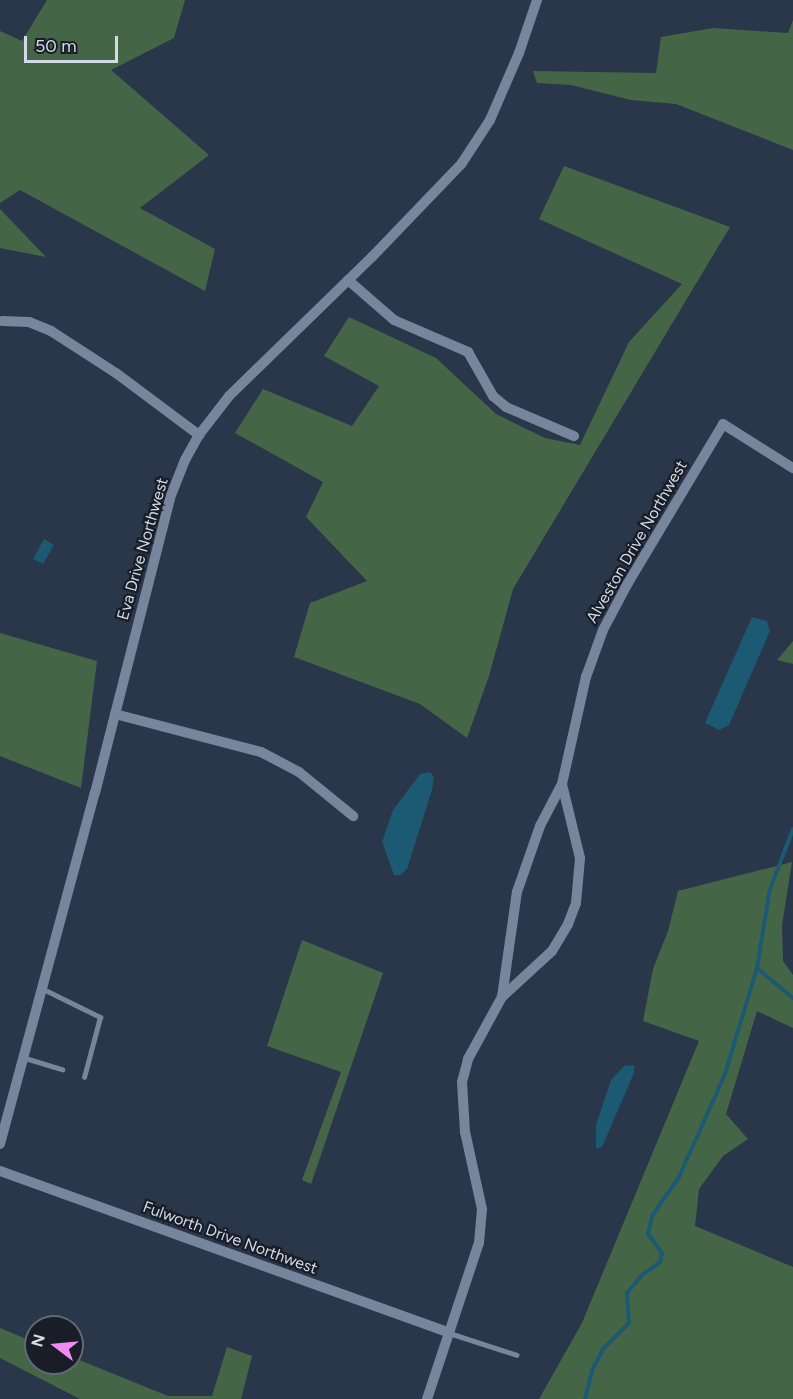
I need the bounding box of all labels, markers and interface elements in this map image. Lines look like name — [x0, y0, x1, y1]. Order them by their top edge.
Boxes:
scale bar — [27, 24, 122, 62]
text: 50 m — [35, 35, 77, 57]
street label: Alveston Drive Northwest — [583, 457, 691, 627]
street label: Eva Drive Northwest — [113, 476, 173, 622]
street label: Fulworth Drive Northwest — [140, 1197, 320, 1279]
north arrow — [24, 1315, 84, 1375]
text: N — [27, 1332, 49, 1349]

